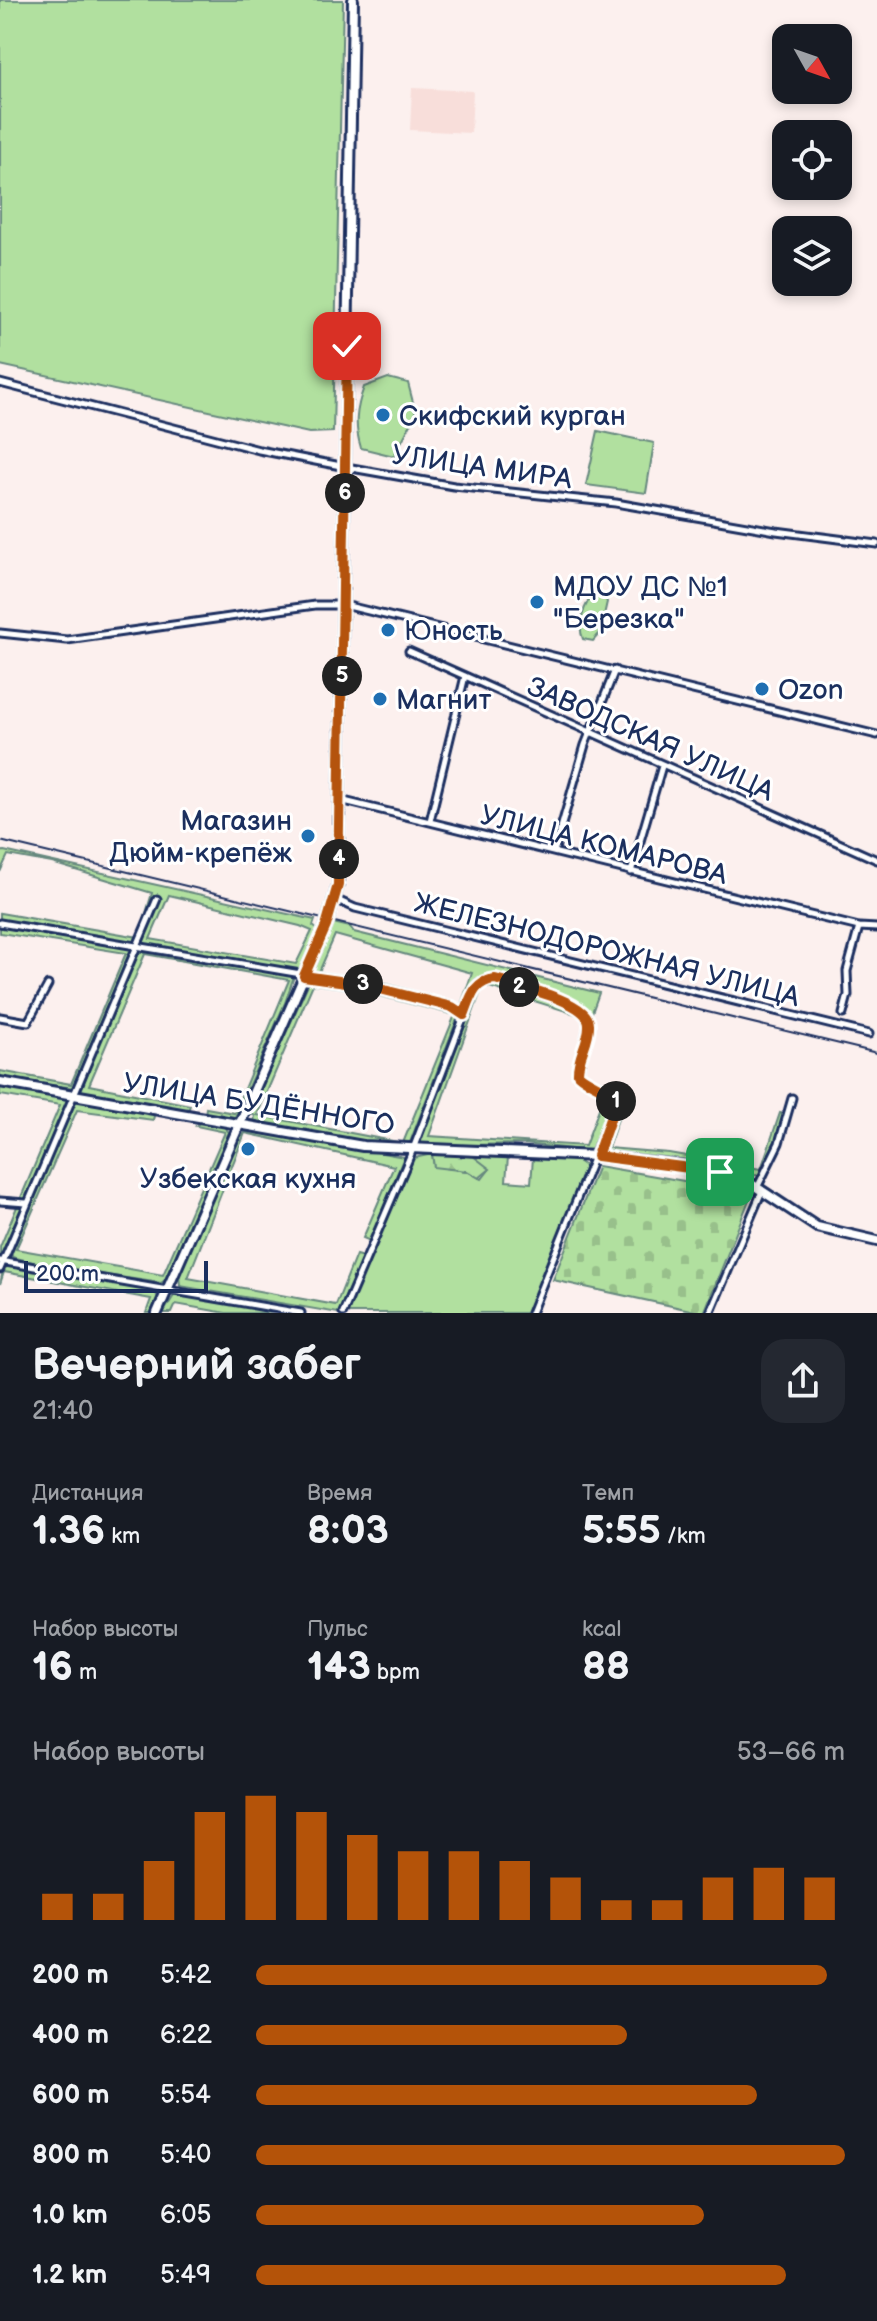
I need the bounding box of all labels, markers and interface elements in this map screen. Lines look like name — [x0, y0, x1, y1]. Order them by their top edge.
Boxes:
north arrow — [772, 24, 852, 104]
map controls — [772, 24, 852, 296]
button: locate — [772, 120, 852, 200]
button: layers — [772, 216, 852, 296]
pin — [313, 312, 381, 380]
icon: check — [325, 324, 369, 368]
place label: Скифский курган — [399, 400, 626, 433]
marker: Скифский курган — [374, 406, 392, 424]
street label: УЛИЦА МИРА — [390, 439, 575, 497]
pin: 6 — [325, 473, 365, 513]
text: 6 — [338, 479, 352, 506]
place label: МДОУ ДС №1 "Березка" — [553, 571, 728, 636]
marker: МДОУ ДС №1 "Березка" — [528, 593, 546, 611]
place label: Юность — [404, 615, 503, 648]
marker: Юность — [379, 621, 397, 639]
pin: 5 — [322, 656, 362, 696]
text: 5 — [336, 662, 348, 689]
street label: ЗАВОДСКАЯ УЛИЦА — [522, 670, 780, 809]
place label: Ozon — [778, 674, 844, 707]
marker: Ozon — [753, 680, 771, 698]
place label: Магнит — [396, 684, 491, 717]
marker: Магнит — [371, 690, 389, 708]
street label: УЛИЦА КОМАРОВА — [477, 799, 732, 892]
place label: Магазин Дюйм-крепёж — [109, 805, 293, 870]
marker: Магазин Дюйм-крепёж — [299, 827, 317, 845]
pin: 4 — [319, 839, 359, 879]
text: 4 — [333, 845, 345, 872]
street label: ЖЕЛЕЗНОДОРОЖНАЯ УЛИЦА — [410, 887, 804, 1015]
pin: 3 — [343, 964, 383, 1004]
pin: 2 — [499, 967, 539, 1007]
text: 3 — [357, 970, 369, 997]
text: 2 — [512, 973, 526, 1000]
street label: УЛИЦА БУДЁННОГО — [120, 1067, 397, 1142]
pin: 1 — [596, 1081, 636, 1121]
text: 1 — [611, 1087, 621, 1114]
pin — [686, 1138, 754, 1206]
marker: Узбекская кухня — [239, 1140, 257, 1158]
icon: arrive — [698, 1150, 742, 1194]
place label: Узбекская кухня — [140, 1163, 356, 1196]
scale bar — [24, 1257, 208, 1293]
text: 200 m — [36, 1261, 99, 1288]
text: Вечерний забег — [32, 1339, 361, 1392]
button: share — [761, 1339, 845, 1423]
text: 21:40 — [32, 1396, 93, 1427]
text: Дистанция — [32, 1480, 143, 1507]
text: Время — [307, 1480, 372, 1507]
text: Темп — [582, 1480, 634, 1507]
text: 1.36 — [32, 1507, 105, 1555]
text: 8:03 — [307, 1507, 389, 1555]
text: 5:55 — [582, 1507, 661, 1555]
text: km — [105, 1523, 140, 1550]
text: /km — [661, 1523, 706, 1550]
text: Набор высоты — [32, 1616, 178, 1643]
text: Пульс — [307, 1616, 368, 1643]
text: kcal — [582, 1616, 621, 1643]
text: 16 — [32, 1643, 73, 1691]
text: 143 — [307, 1643, 371, 1691]
text: 88 — [582, 1643, 630, 1691]
text: m — [73, 1659, 97, 1686]
text: bpm — [371, 1659, 420, 1686]
text: Набор высоты — [32, 1737, 205, 1768]
text: 53–66 m — [737, 1737, 845, 1768]
text: 200 m — [32, 1960, 109, 1991]
text: 5:42 — [160, 1960, 211, 1991]
text: 400 m — [32, 2020, 109, 2051]
text: 6:22 — [160, 2020, 212, 2051]
text: 600 m — [32, 2080, 109, 2111]
text: 5:54 — [160, 2080, 211, 2111]
text: 800 m — [32, 2140, 109, 2171]
text: 5:40 — [160, 2140, 211, 2171]
text: 1.0 km — [32, 2200, 108, 2231]
text: 6:05 — [160, 2200, 211, 2231]
text: 1.2 km — [32, 2260, 107, 2291]
text: 5:49 — [160, 2260, 211, 2291]

